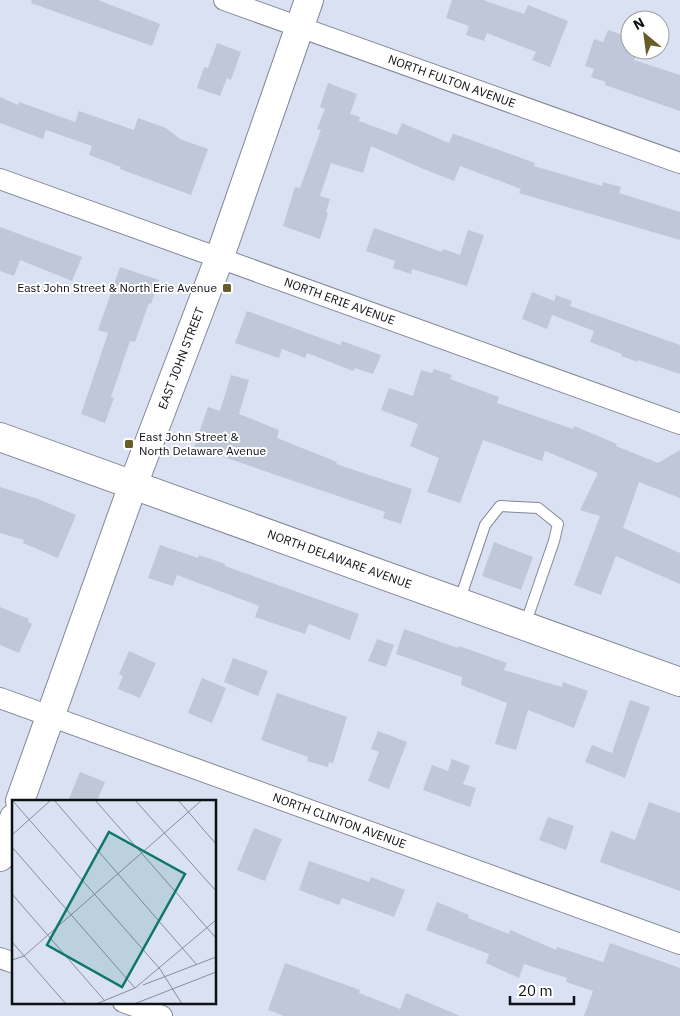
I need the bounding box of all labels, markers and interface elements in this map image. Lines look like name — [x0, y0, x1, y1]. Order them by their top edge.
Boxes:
north arrow — [620, 10, 670, 60]
text: N — [630, 13, 647, 34]
street label: NORTH FULTON AVENUE — [386, 51, 518, 111]
street label: NORTH ERIE AVENUE — [282, 274, 397, 328]
place label: East John Street & North Erie Avenue — [17, 280, 217, 295]
marker: East John Street & North Erie Avenue — [221, 282, 233, 294]
street label: EAST JOHN STREET — [154, 305, 207, 411]
place label: East John Street & North Delaware Avenue — [139, 429, 267, 458]
marker: East John Street & North Delaware Avenue — [123, 438, 135, 450]
street label: NORTH DELAWARE AVENUE — [265, 526, 414, 592]
street label: NORTH CLINTON AVENUE — [271, 789, 408, 851]
inset map — [12, 800, 216, 1004]
scale bar — [510, 974, 574, 1006]
text: 20 m — [518, 981, 553, 1000]

